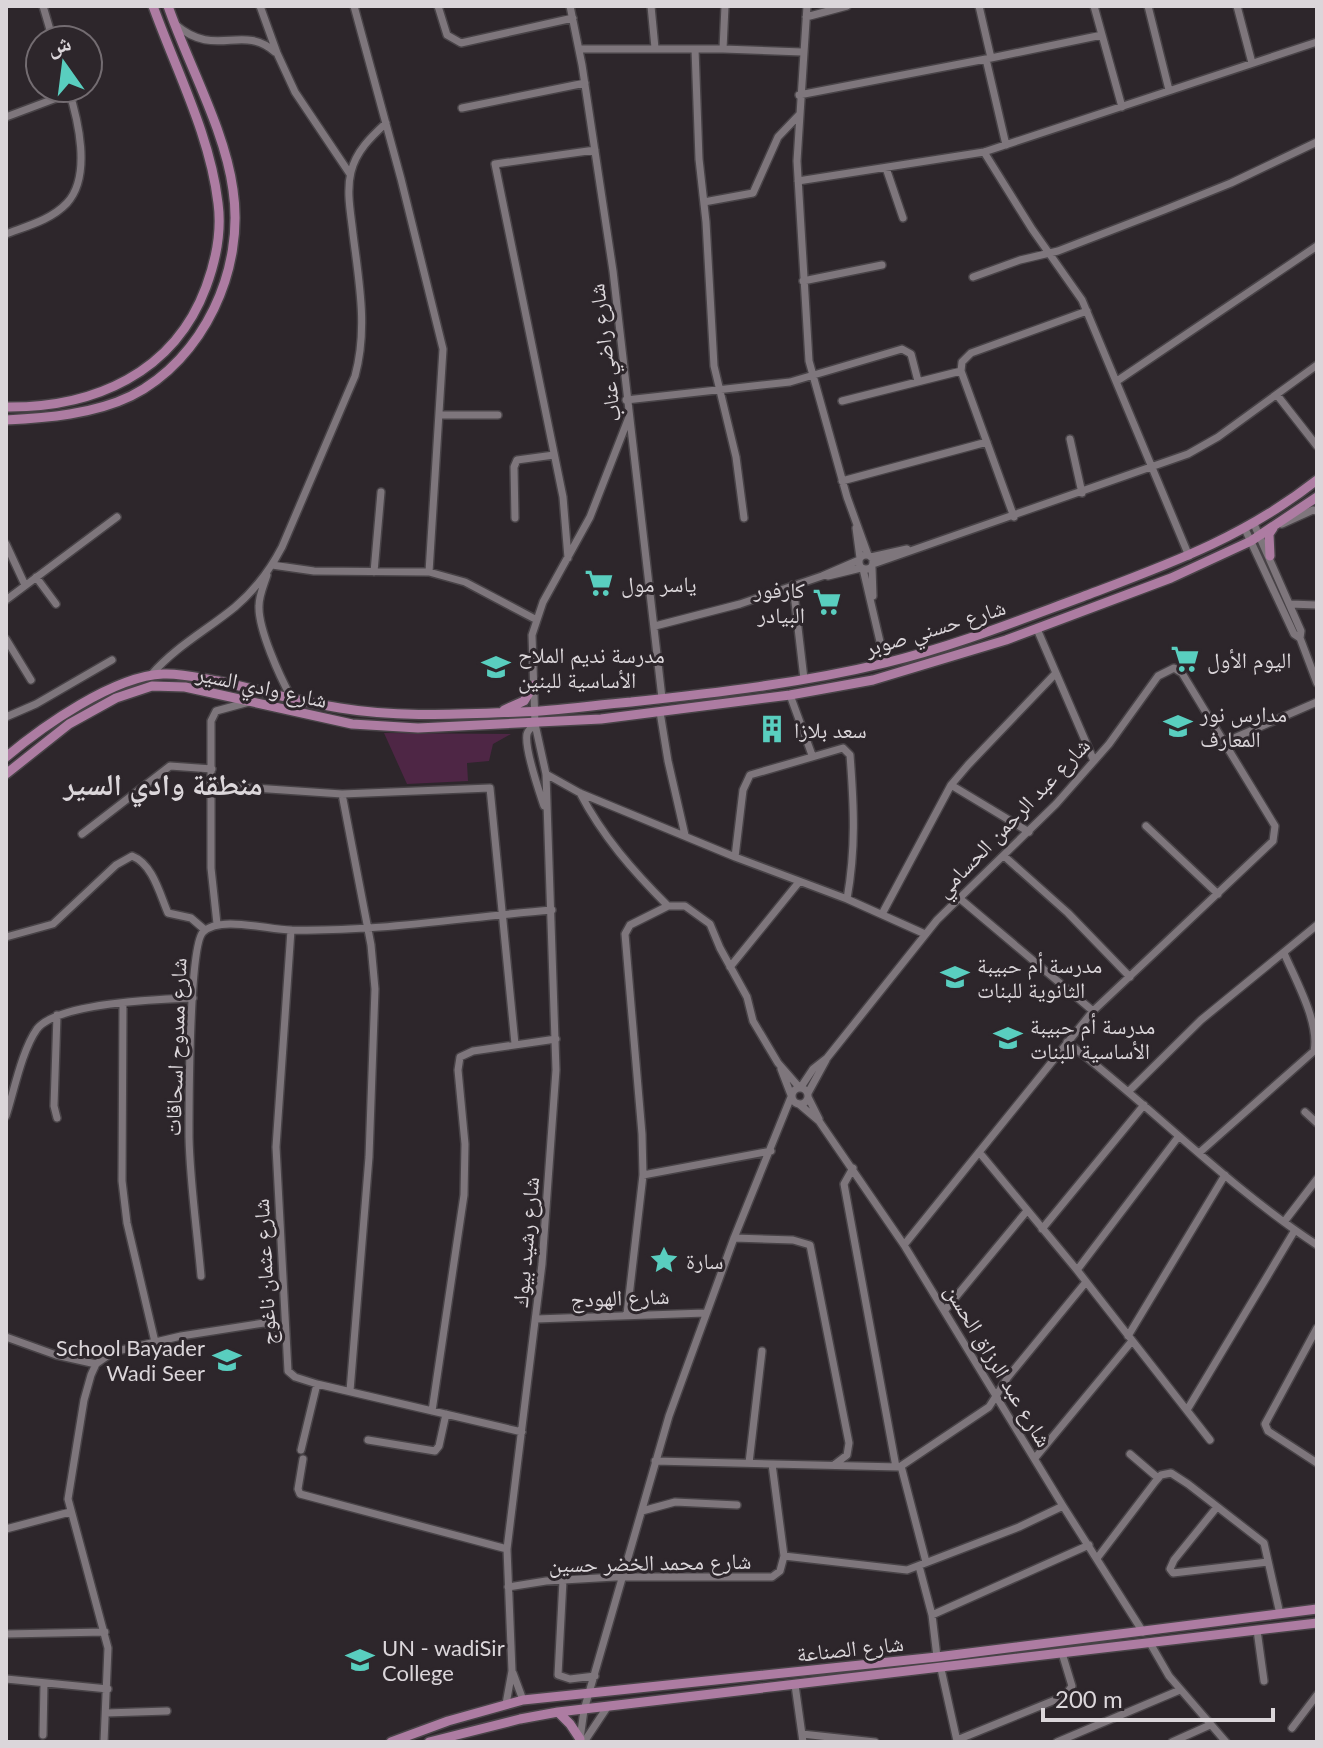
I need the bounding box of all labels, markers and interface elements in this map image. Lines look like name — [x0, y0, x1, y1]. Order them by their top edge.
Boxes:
north arrow — [24, 24, 104, 104]
text: ش — [44, 28, 74, 61]
street label: شارع راضي عناب — [582, 282, 630, 424]
supermarket icon: ياسر مول — [584, 568, 614, 598]
place label: ياسر مول — [621, 570, 697, 598]
place label: كارفور البيادر — [753, 576, 805, 628]
supermarket icon: كارفور البيادر — [812, 587, 842, 617]
street label: شارع حسني صوبر — [860, 593, 1010, 666]
place label: مدرسة نديم الملاح الأساسية للبنين — [518, 641, 665, 694]
supermarket icon: اليوم الأول — [1170, 644, 1200, 674]
place label: اليوم الأول — [1207, 646, 1292, 675]
school or university icon: مدرسة نديم الملاح الأساسية للبنين — [481, 652, 511, 682]
street label: شارع وادي السير — [192, 659, 330, 717]
place label: مدارس نور المعارف — [1199, 700, 1287, 752]
school or university icon: مدارس نور المعارف — [1163, 711, 1193, 741]
building icon: سعد بلازا — [757, 714, 787, 744]
place label: سعد بلازا — [794, 716, 867, 743]
street label: شارع عبد الرحمن الحسامي — [929, 732, 1098, 906]
district label: منطقة وادي السير — [61, 765, 263, 808]
place label: مدرسة أم حبيبة الثانوية للبنات — [977, 951, 1102, 1003]
street label: شارع ممدوح اسحاقات — [158, 957, 193, 1137]
school or university icon: مدرسة أم حبيبة الثانوية للبنات — [940, 962, 970, 992]
place label: مدرسة أم حبيبة الأساسية للبنات — [1030, 1012, 1155, 1064]
school or university icon: مدرسة أم حبيبة الأساسية للبنات — [993, 1023, 1023, 1053]
street label: شارع رشيد بيوك — [506, 1176, 545, 1308]
street label: شارع عثمان ناغوج — [247, 1198, 282, 1346]
place icon: سارة — [649, 1245, 679, 1275]
place label: سارة — [686, 1247, 724, 1274]
street label: شارع عبد الرزاق الحسن — [939, 1279, 1058, 1452]
street label: شارع الهودج — [570, 1282, 670, 1313]
place label: School Bayader Wadi Seer — [56, 1334, 205, 1386]
school or university icon: School Bayader Wadi Seer — [212, 1345, 242, 1375]
street label: شارع محمد الخضر حسين — [548, 1547, 752, 1578]
street label: شارع الصناعة — [795, 1629, 905, 1668]
place label: UN - wadiSir College — [382, 1634, 505, 1686]
school or university icon: UN - wadiSir College — [345, 1645, 375, 1675]
scale bar — [1043, 1672, 1273, 1722]
text: 200 m — [1055, 1684, 1123, 1713]

